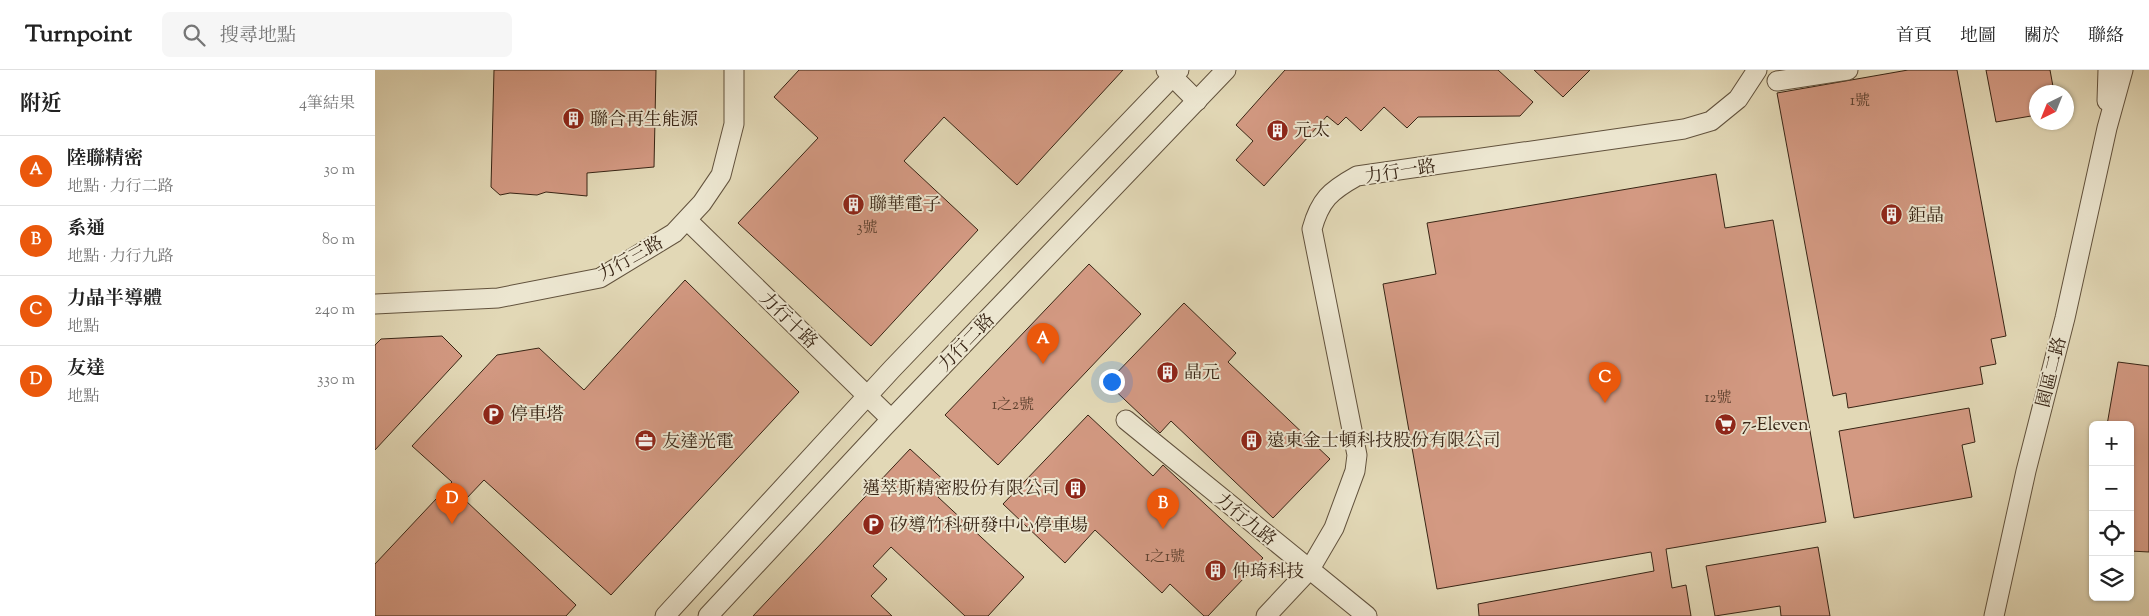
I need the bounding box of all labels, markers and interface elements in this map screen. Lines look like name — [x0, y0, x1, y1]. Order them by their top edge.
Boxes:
search box — [162, 12, 512, 57]
text: Turnpoint — [25, 18, 132, 52]
icon: search — [180, 21, 208, 49]
text: 搜尋地點 — [220, 23, 296, 50]
text: 首頁 — [1896, 24, 1932, 50]
text: 地圖 — [1960, 24, 1996, 50]
text: 關於 — [2024, 24, 2060, 50]
text: 聯絡 — [2088, 24, 2124, 50]
north arrow — [2029, 85, 2074, 130]
text: 附近 — [20, 90, 62, 120]
house number: 1號 — [1850, 91, 1870, 112]
text: 4筆結果 — [299, 93, 355, 116]
building icon: 聯合再生能源 — [562, 107, 586, 131]
place label: 聯合再生能源 — [590, 108, 698, 134]
building icon: 元太 — [1266, 118, 1290, 142]
place label: 元太 — [1294, 119, 1330, 145]
text: 陸聯精密 — [67, 146, 143, 173]
street label: 力行一路 — [1363, 155, 1438, 191]
text: A — [30, 159, 43, 182]
text: 30 m — [324, 159, 355, 182]
text: 地點 · 力行二路 — [67, 176, 174, 199]
building icon: 聯華電子 — [841, 192, 865, 216]
place label: 聯華電子 — [869, 193, 941, 219]
building icon: 鉅晶 — [1880, 203, 1904, 227]
place label: 鉅晶 — [1908, 204, 1944, 230]
text: 系通 — [67, 216, 105, 243]
house number: 3號 — [856, 218, 878, 239]
text: B — [31, 229, 41, 252]
text: 80 m — [322, 229, 355, 252]
street label: 力行三路 — [593, 231, 669, 289]
text: 地點 · 力行九路 — [67, 246, 174, 269]
text: 力晶半導體 — [67, 286, 162, 313]
street label: 力行十路 — [753, 287, 823, 356]
text: C — [30, 299, 42, 322]
text: 240 m — [314, 299, 355, 322]
street label: 力行二路 — [933, 308, 1002, 378]
text: 地點 — [67, 316, 99, 339]
pin: A — [1027, 323, 1059, 364]
street label: 園區二路 — [2032, 334, 2074, 411]
text: 友達 — [67, 356, 105, 383]
building icon: 晶元 — [1156, 360, 1180, 384]
place label: 晶元 — [1184, 361, 1220, 387]
pin: C — [1589, 362, 1621, 403]
text: D — [30, 369, 42, 392]
text: 330 m — [317, 369, 355, 392]
your location — [1099, 369, 1125, 395]
text: 地點 — [67, 386, 99, 409]
house number: 12號 — [1704, 388, 1732, 409]
house number: 1之2號 — [992, 395, 1034, 416]
parking icon: 停車塔 — [482, 402, 506, 426]
place label: 停車塔 — [510, 403, 564, 429]
supermarket icon: 7-Eleven — [1714, 412, 1738, 436]
place label: 7-Eleven — [1742, 413, 1809, 439]
map controls — [2089, 421, 2134, 601]
button: + — [2089, 421, 2134, 466]
building icon: 遠東金士頓科技股份有限公司 — [1239, 428, 1263, 452]
office icon: 友達光電 — [634, 429, 658, 453]
place label: 遠東金士頓科技股份有限公司 — [1267, 429, 1501, 455]
place label: 友達光電 — [662, 430, 734, 456]
button: − — [2089, 466, 2134, 511]
building icon: 邁萃斯精密股份有限公司 — [1064, 476, 1088, 500]
place label: 邁萃斯精密股份有限公司 — [862, 477, 1060, 503]
pin: D — [436, 483, 468, 524]
pin: B — [1147, 488, 1179, 529]
street label: 力行九路 — [1209, 488, 1281, 553]
button: locate — [2089, 511, 2134, 556]
parking icon: 矽導竹科研發中心停車場 — [862, 513, 886, 537]
place label: 矽導竹科研發中心停車場 — [890, 514, 1088, 540]
house number: 1之1號 — [1145, 547, 1185, 568]
button: layers — [2089, 556, 2134, 601]
building icon: 仲琦科技 — [1204, 559, 1228, 583]
place label: 仲琦科技 — [1232, 560, 1304, 586]

